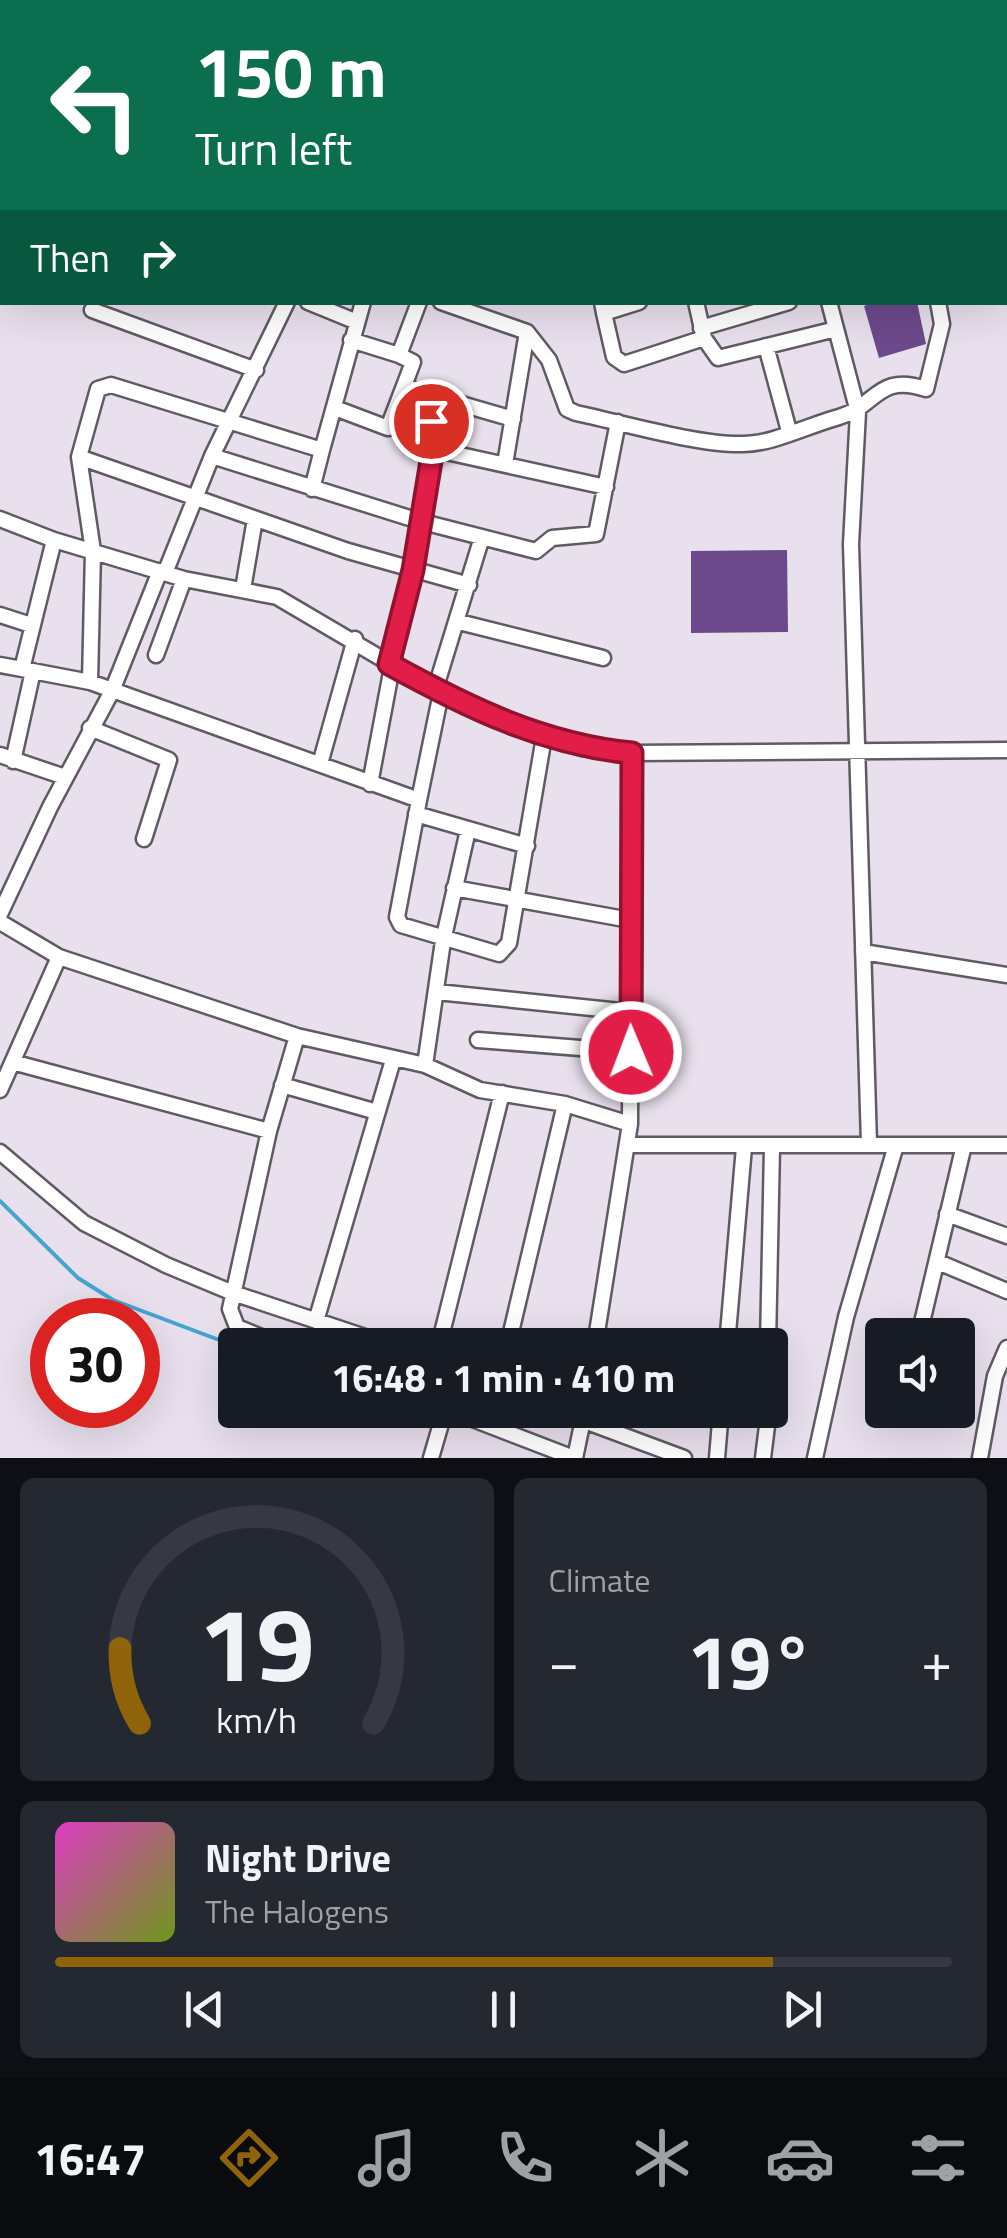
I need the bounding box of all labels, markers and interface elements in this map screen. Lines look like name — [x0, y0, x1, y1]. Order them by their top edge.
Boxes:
text: 150 m — [195, 18, 387, 124]
icon: left — [30, 40, 160, 170]
text: Turn left — [195, 114, 352, 182]
text: Then — [30, 229, 110, 287]
icon: right — [130, 230, 185, 285]
pin — [389, 379, 474, 464]
icon: arrive — [404, 394, 459, 449]
position arrow — [579, 1000, 683, 1104]
speed limit sign: 30 — [30, 1298, 160, 1428]
map controls — [865, 1318, 975, 1428]
button: sound — [865, 1318, 975, 1428]
text: 16:48 · 1 min · 410 m — [331, 1349, 675, 1407]
text: Climate — [549, 1556, 650, 1604]
text: 19 — [199, 1563, 315, 1721]
text: 19° — [687, 1604, 813, 1718]
text: − — [549, 1619, 579, 1702]
text: + — [921, 1619, 952, 1702]
text: km/h — [216, 1692, 297, 1747]
text: Night Drive — [205, 1829, 391, 1887]
text: The Halogens — [205, 1887, 389, 1935]
icon: previous — [177, 1982, 232, 2037]
icon: pause — [476, 1982, 531, 2037]
icon: next — [775, 1982, 830, 2037]
icon: directions — [214, 2123, 284, 2193]
icon: music — [352, 2123, 422, 2193]
icon: phone — [490, 2123, 560, 2193]
icon: climate — [627, 2123, 697, 2193]
icon: car — [765, 2123, 835, 2193]
icon: filters — [903, 2123, 973, 2193]
text: 16:47 — [34, 2124, 146, 2192]

